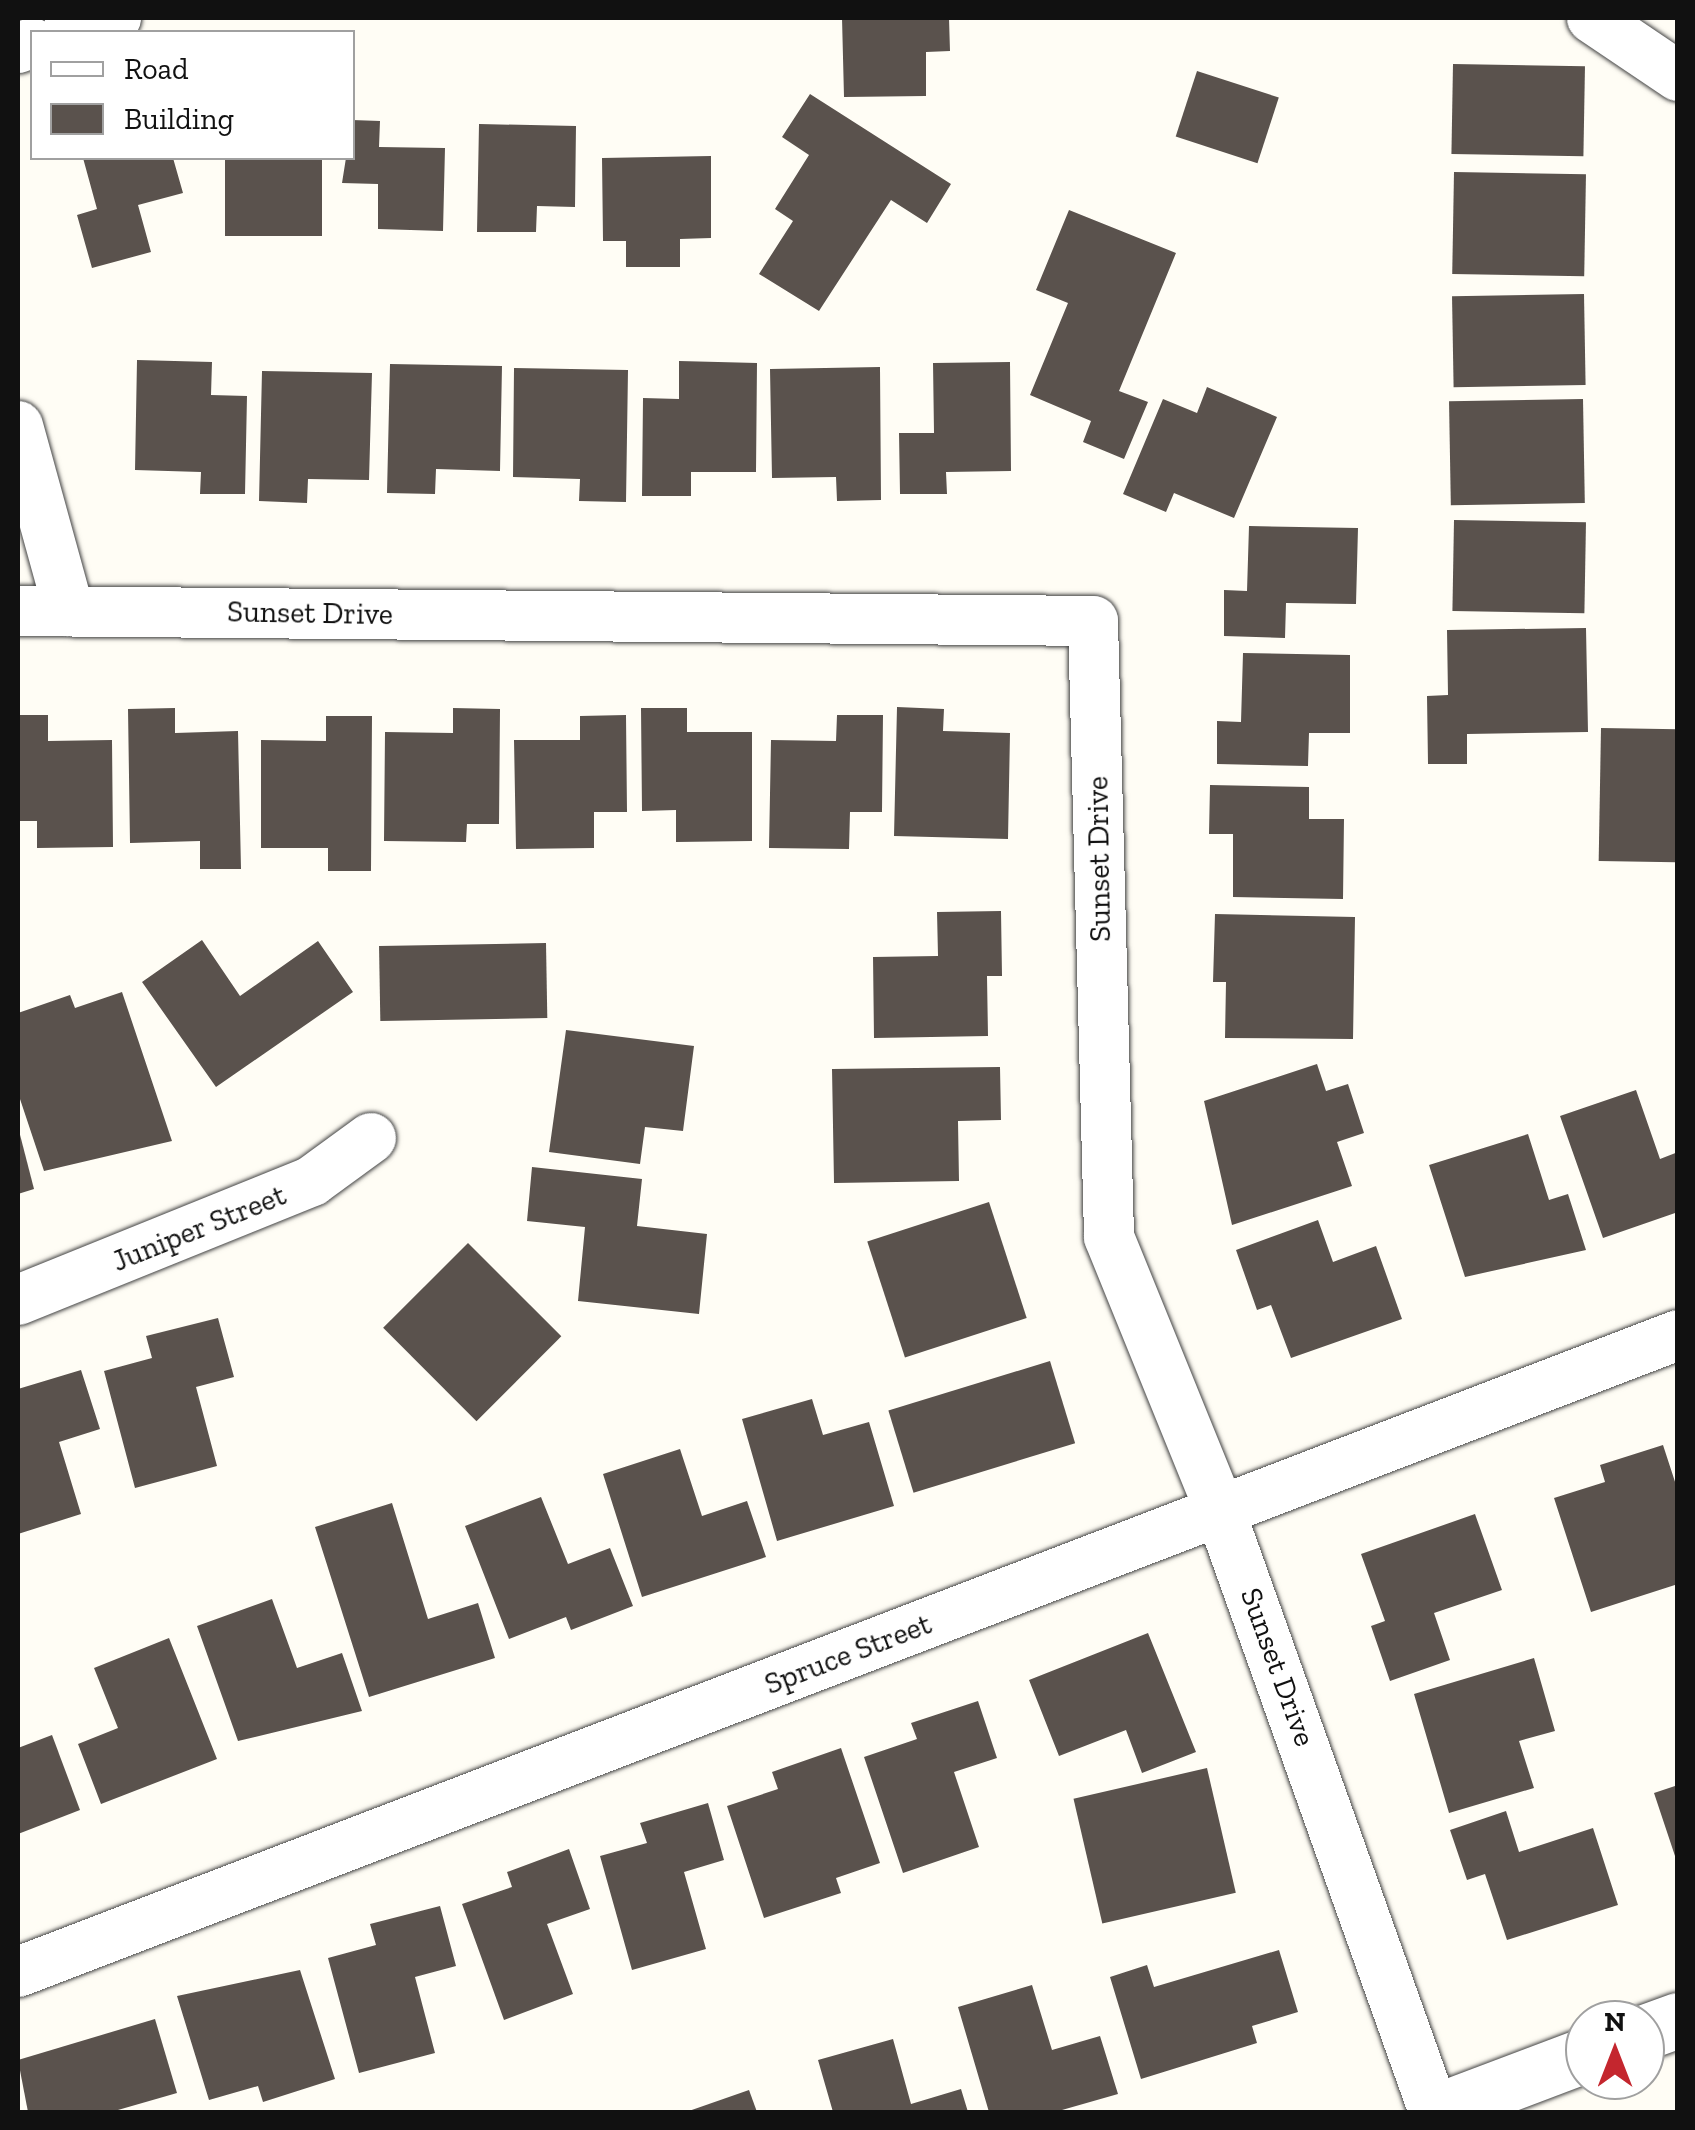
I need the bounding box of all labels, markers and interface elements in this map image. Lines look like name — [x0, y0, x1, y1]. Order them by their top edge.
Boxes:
legend — [30, 30, 355, 160]
text: Road — [124, 51, 189, 87]
text: Building — [124, 101, 234, 137]
street label: Sunset Drive — [227, 594, 393, 632]
street label: Sunset Drive — [1080, 776, 1118, 942]
street label: Juniper Street — [107, 1177, 291, 1279]
street label: Sunset Drive — [1233, 1583, 1323, 1751]
street label: Spruce Street — [760, 1606, 936, 1702]
north arrow — [1565, 2000, 1665, 2100]
text: N — [1604, 2005, 1626, 2038]

